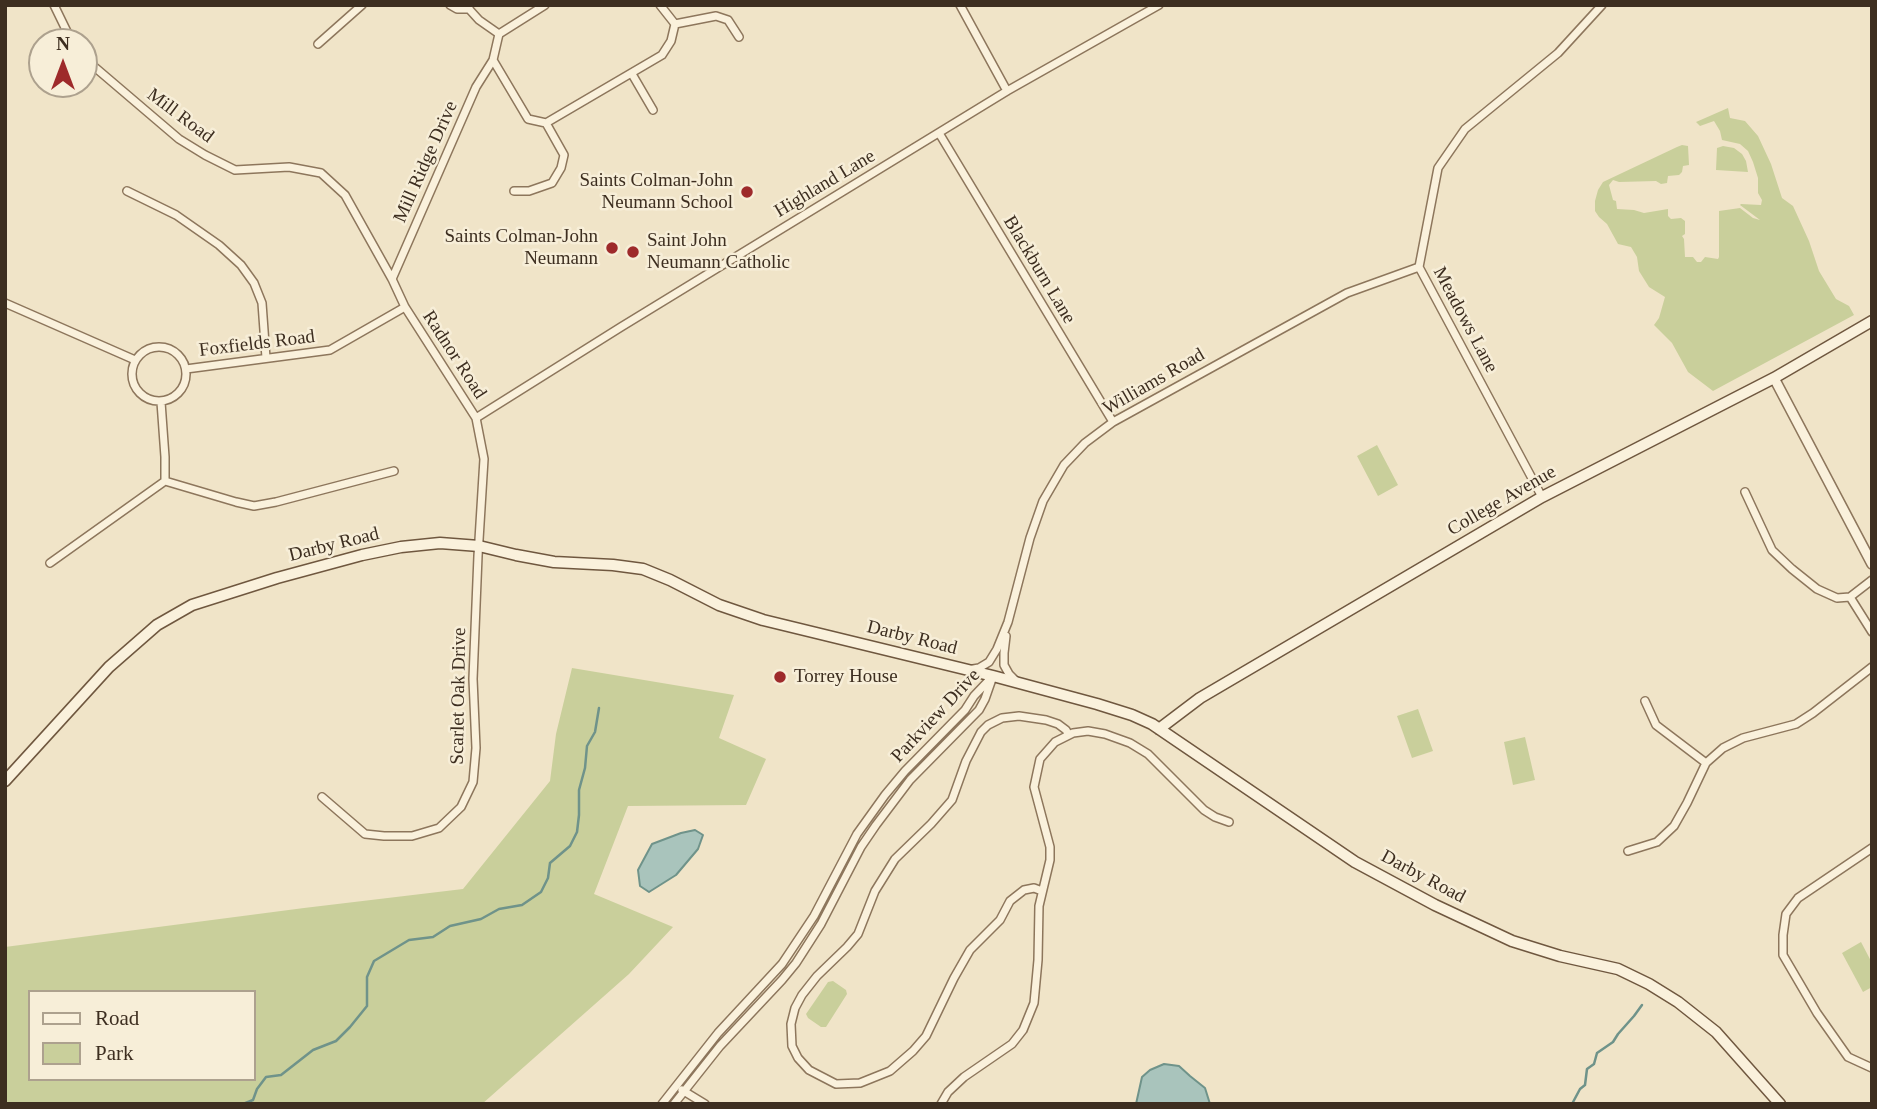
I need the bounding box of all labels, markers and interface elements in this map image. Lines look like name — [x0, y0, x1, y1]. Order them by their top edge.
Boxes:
north arrow — [28, 28, 98, 98]
text: N — [56, 33, 70, 54]
street label: Mill Road — [142, 84, 218, 148]
street label: Mill Ridge Drive — [389, 98, 463, 226]
street label: Highland Lane — [771, 145, 879, 223]
place label: Saints Colman-John Neumann School — [579, 170, 733, 214]
marker: Saints Colman-John Neumann School — [739, 184, 755, 200]
street label: Blackburn Lane — [998, 212, 1080, 328]
place label: Saints Colman-John Neumann — [444, 226, 598, 270]
place label: Saint John Neumann Catholic — [647, 230, 790, 274]
marker: Saints Colman-John Neumann — [604, 240, 620, 256]
marker: Saint John Neumann Catholic — [625, 244, 641, 260]
street label: Meadows Lane — [1428, 263, 1502, 377]
street label: Radnor Road — [417, 307, 491, 403]
street label: Foxfields Road — [198, 326, 316, 362]
street label: Williams Road — [1099, 344, 1209, 420]
street label: College Avenue — [1444, 461, 1560, 541]
street label: Darby Road — [286, 523, 382, 567]
street label: Darby Road — [864, 616, 960, 660]
street label: Scarlet Oak Drive — [446, 627, 472, 765]
street label: Parkview Drive — [887, 664, 985, 768]
place label: Torrey House — [794, 666, 898, 688]
marker: Torrey House — [772, 669, 788, 685]
street label: Darby Road — [1377, 845, 1469, 909]
legend — [28, 990, 256, 1081]
text: Road — [95, 1006, 139, 1030]
text: Park — [95, 1041, 134, 1065]

